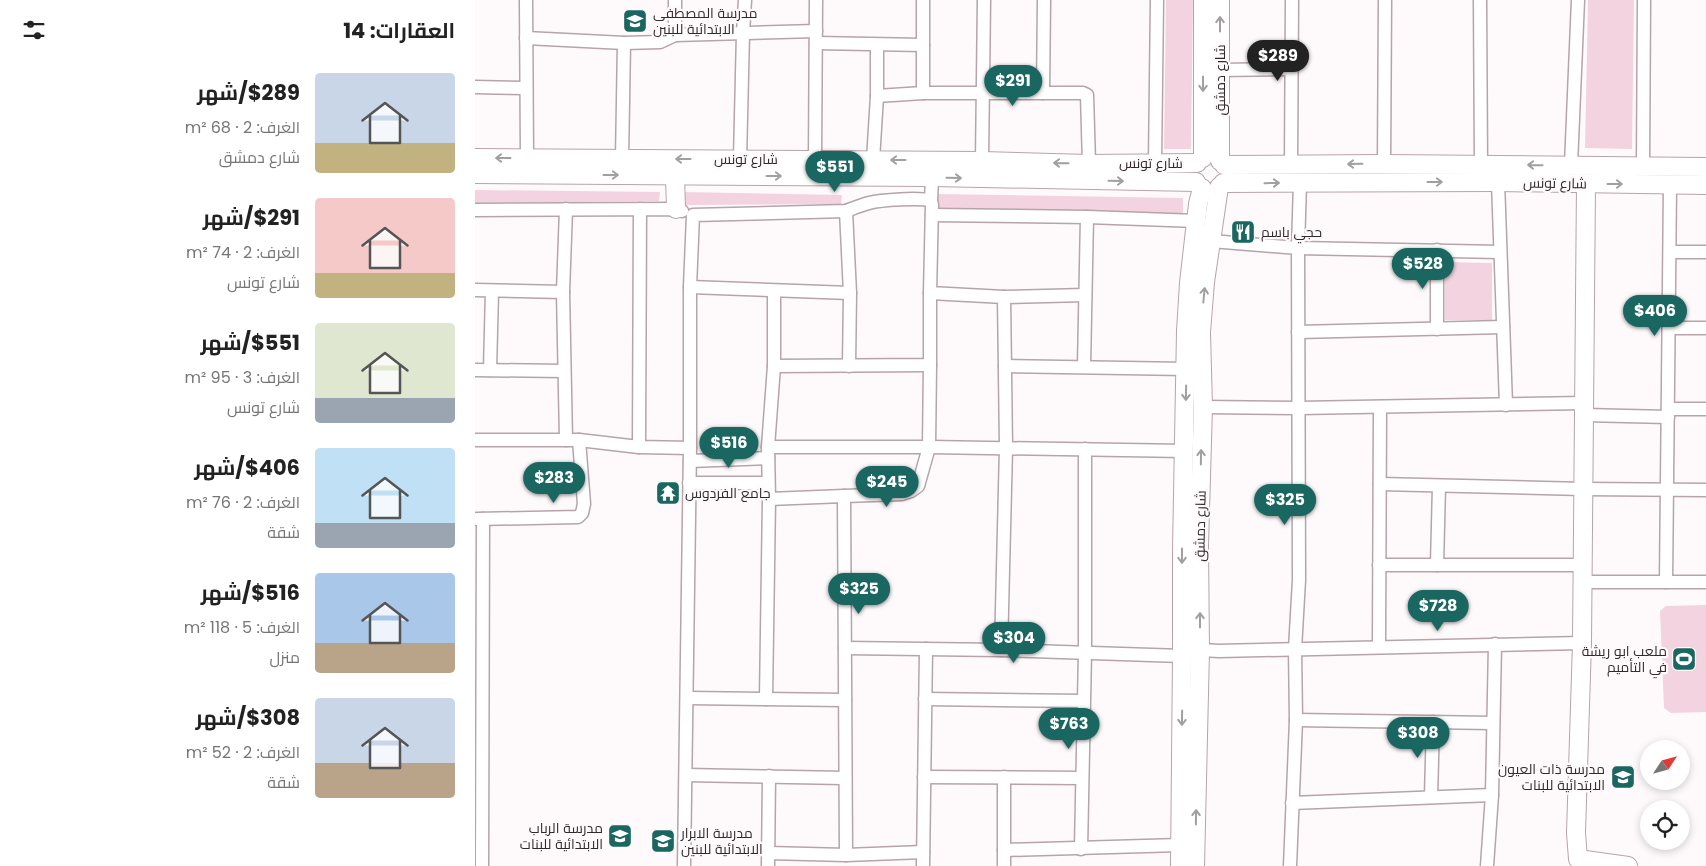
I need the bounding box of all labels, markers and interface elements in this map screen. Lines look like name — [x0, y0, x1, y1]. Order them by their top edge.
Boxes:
place label: مدرسة المصطفى الابتدائية للبنين — [653, 3, 757, 39]
school or university icon: مدرسة المصطفى الابتدائية للبنين — [622, 8, 648, 34]
icon: filters — [20, 16, 48, 44]
text: العقارات: 14 — [343, 16, 455, 45]
one-way arrow — [1215, 17, 1225, 33]
pin: $289 — [1248, 39, 1308, 82]
street label: شارع دمشق — [1210, 44, 1230, 116]
text: $289 — [1258, 44, 1298, 67]
pin: $291 — [983, 64, 1043, 107]
text: $291 — [995, 69, 1031, 92]
one-way arrow — [1198, 75, 1208, 91]
text: $289/شهر — [197, 78, 300, 107]
icon: home — [355, 93, 415, 153]
text: الغرف: 2 · 68 m² — [185, 116, 300, 139]
text: شارع دمشق — [219, 146, 300, 169]
street label: شارع تونس — [714, 149, 778, 169]
pin: $551 — [805, 150, 865, 193]
one-way arrow — [496, 153, 512, 163]
street label: شارع تونس — [1119, 153, 1183, 173]
one-way arrow — [676, 154, 692, 164]
text: $551 — [816, 155, 854, 178]
one-way arrow — [891, 155, 907, 165]
one-way arrow — [1053, 158, 1070, 168]
one-way arrow — [1347, 159, 1364, 169]
one-way arrow — [1527, 160, 1544, 170]
one-way arrow — [602, 170, 619, 180]
one-way arrow — [765, 172, 781, 181]
street label: شارع تونس — [1523, 172, 1587, 194]
one-way arrow — [945, 173, 961, 183]
one-way arrow — [1108, 176, 1124, 186]
one-way arrow — [1426, 177, 1442, 187]
one-way arrow — [1264, 178, 1280, 187]
one-way arrow — [1606, 179, 1622, 189]
text: $291/شهر — [203, 203, 300, 232]
icon: home — [355, 218, 415, 278]
restaurant icon: حجي باسم — [1230, 219, 1256, 245]
place label: حجي باسم — [1261, 222, 1322, 244]
text: الغرف: 2 · 74 m² — [186, 241, 300, 264]
pin: $528 — [1393, 248, 1453, 290]
text: $528 — [1403, 252, 1443, 275]
text: شارع تونس — [227, 271, 300, 294]
one-way arrow — [1199, 287, 1208, 303]
pin: $406 — [1625, 294, 1685, 337]
text: $406 — [1634, 299, 1676, 322]
text: $551/شهر — [200, 328, 300, 357]
icon: home — [355, 343, 415, 403]
text: الغرف: 3 · 95 m² — [185, 366, 300, 389]
one-way arrow — [1181, 384, 1191, 401]
text: شارع تونس — [227, 396, 300, 419]
pin: $516 — [699, 426, 759, 469]
text: $516 — [710, 431, 748, 454]
one-way arrow — [1197, 450, 1206, 466]
text: $406/شهر — [194, 453, 300, 482]
pin: $283 — [524, 462, 584, 504]
text: $283 — [534, 466, 574, 489]
pin: $245 — [857, 466, 917, 508]
icon: home — [355, 468, 415, 528]
text: $245 — [867, 470, 907, 493]
temple icon: جامع الفردوس — [655, 480, 681, 506]
place label: جامع الفردوس — [685, 483, 771, 503]
pin: $325 — [1255, 484, 1315, 526]
text: $325 — [1265, 488, 1305, 511]
street label: شارع دمشق — [1189, 490, 1211, 562]
text: الغرف: 2 · 76 m² — [186, 491, 300, 514]
text: شقة — [267, 521, 300, 544]
one-way arrow — [1177, 547, 1187, 563]
pin: $325 — [829, 572, 889, 615]
text: $325 — [839, 577, 879, 600]
text: $516/شهر — [201, 578, 300, 607]
pin: $728 — [1408, 590, 1468, 632]
icon: home — [355, 593, 415, 653]
text: $728 — [1419, 594, 1457, 617]
one-way arrow — [1195, 612, 1205, 628]
text: الغرف: 5 · 118 m² — [184, 616, 300, 639]
pin: $304 — [984, 622, 1044, 664]
text: $304 — [993, 626, 1035, 649]
place label: ملعب ابو ريشة في التأميم — [1582, 641, 1667, 679]
text: منزل — [270, 646, 300, 669]
sports icon: ملعب ابو ريشة في التأميم — [1671, 646, 1697, 672]
text: $308/شهر — [196, 703, 300, 732]
pin: $763 — [1039, 708, 1099, 750]
one-way arrow — [1177, 710, 1187, 726]
text: $763 — [1050, 712, 1088, 735]
pin: $308 — [1388, 716, 1448, 759]
icon: home — [355, 718, 415, 778]
text: $308 — [1397, 721, 1439, 744]
north arrow — [1640, 740, 1690, 790]
map controls — [1640, 740, 1690, 850]
text: الغرف: 2 · 52 m² — [186, 741, 300, 764]
place label: مدرسة ذات العيون الابتدائية للبنات — [1498, 759, 1605, 795]
school or university icon: مدرسة ذات العيون الابتدائية للبنات — [1610, 764, 1636, 790]
text: شقة — [267, 771, 300, 794]
button: locate — [1640, 800, 1690, 850]
one-way arrow — [1191, 810, 1201, 826]
place label: مدرسة الرباب الابتدائية للبنات — [520, 818, 603, 854]
school or university icon: مدرسة الرباب الابتدائية للبنات — [607, 823, 633, 849]
place label: مدرسة الابرار الابتدائية للبنين — [680, 823, 763, 859]
school or university icon: مدرسة الابرار الابتدائية للبنين — [650, 828, 676, 854]

